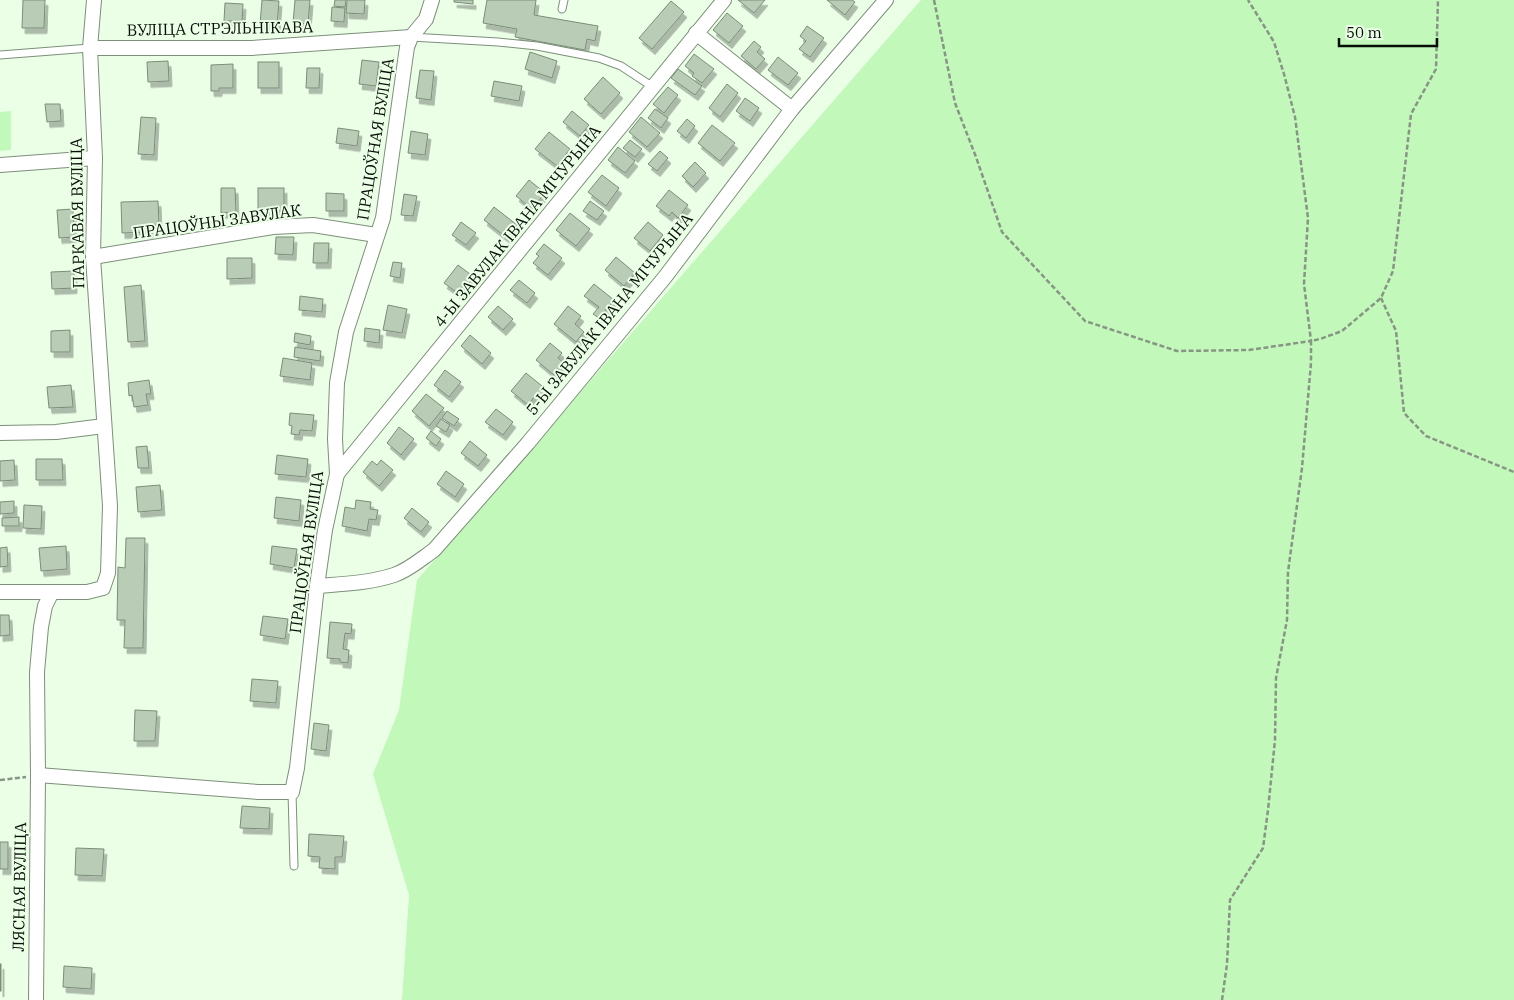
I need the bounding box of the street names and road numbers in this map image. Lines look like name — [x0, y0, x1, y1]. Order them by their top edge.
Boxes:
street label: ВУЛІЦА СТРЭЛЬНІКАВА — [127, 16, 313, 40]
street label: ПРАЦОЎНАЯ ВУЛІЦА — [352, 56, 398, 222]
street label: 4-Ы ЗАВУЛАК ІВАНА МІЧУРЫНА — [429, 121, 605, 331]
street label: ПАРКАВАЯ ВУЛІЦА — [66, 137, 88, 289]
street label: ПРАЦОЎНЫ ЗАВУЛАК — [131, 199, 303, 243]
street label: 5-Ы ЗАВУЛАК ІВАНА МІЧУРЫНА — [521, 209, 697, 419]
street label: ПРАЦОЎНАЯ ВУЛІЦА — [285, 469, 327, 635]
street label: ЛЯСНАЯ ВУЛІЦА — [8, 822, 30, 952]

